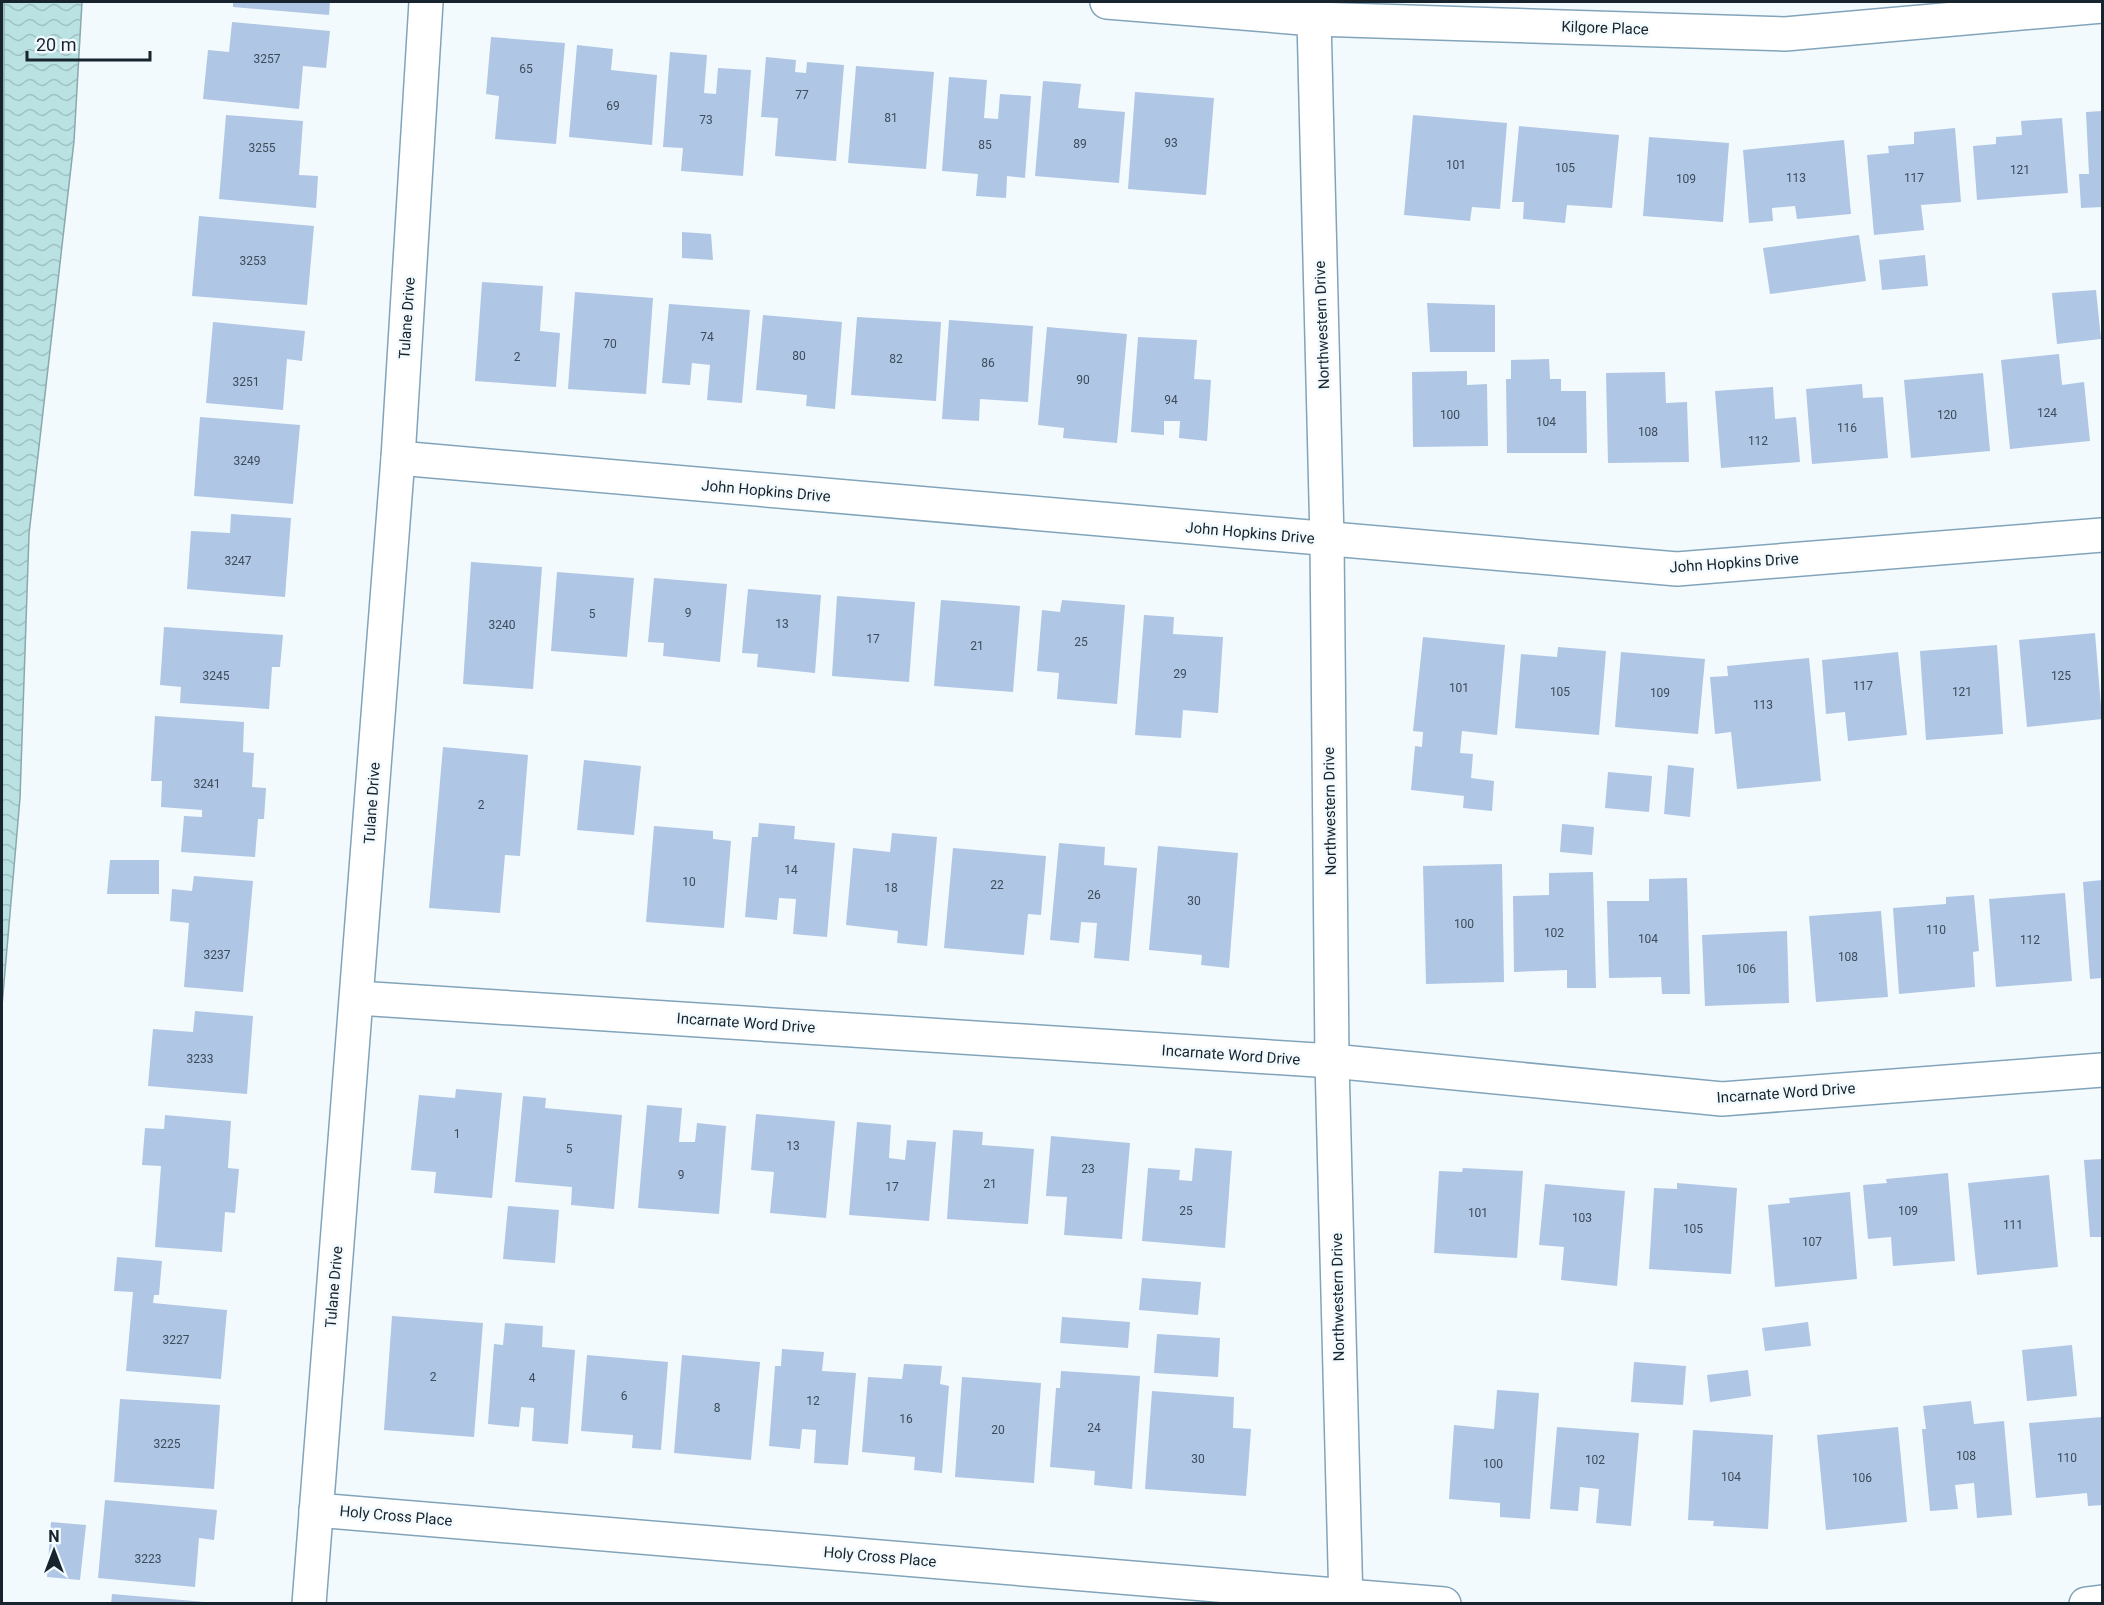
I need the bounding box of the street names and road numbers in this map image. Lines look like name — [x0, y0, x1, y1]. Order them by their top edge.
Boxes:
street label: Kilgore Place — [1561, 17, 1649, 39]
street label: Northwestern Drive — [1311, 260, 1333, 390]
street label: Tulane Drive — [395, 276, 419, 360]
street label: John Hopkins Drive — [701, 476, 831, 506]
street label: John Hopkins Drive — [1185, 518, 1315, 548]
street label: John Hopkins Drive — [1669, 550, 1799, 576]
street label: Northwestern Drive — [1320, 747, 1340, 875]
street label: Tulane Drive — [360, 761, 384, 845]
street label: Incarnate Word Drive — [676, 1009, 816, 1037]
street label: Incarnate Word Drive — [1161, 1041, 1301, 1069]
street label: Incarnate Word Drive — [1716, 1079, 1856, 1107]
street label: Northwestern Drive — [1328, 1233, 1348, 1361]
street label: Tulane Drive — [321, 1245, 347, 1329]
street label: Holy Cross Place — [339, 1502, 453, 1530]
street label: Holy Cross Place — [823, 1543, 937, 1571]

